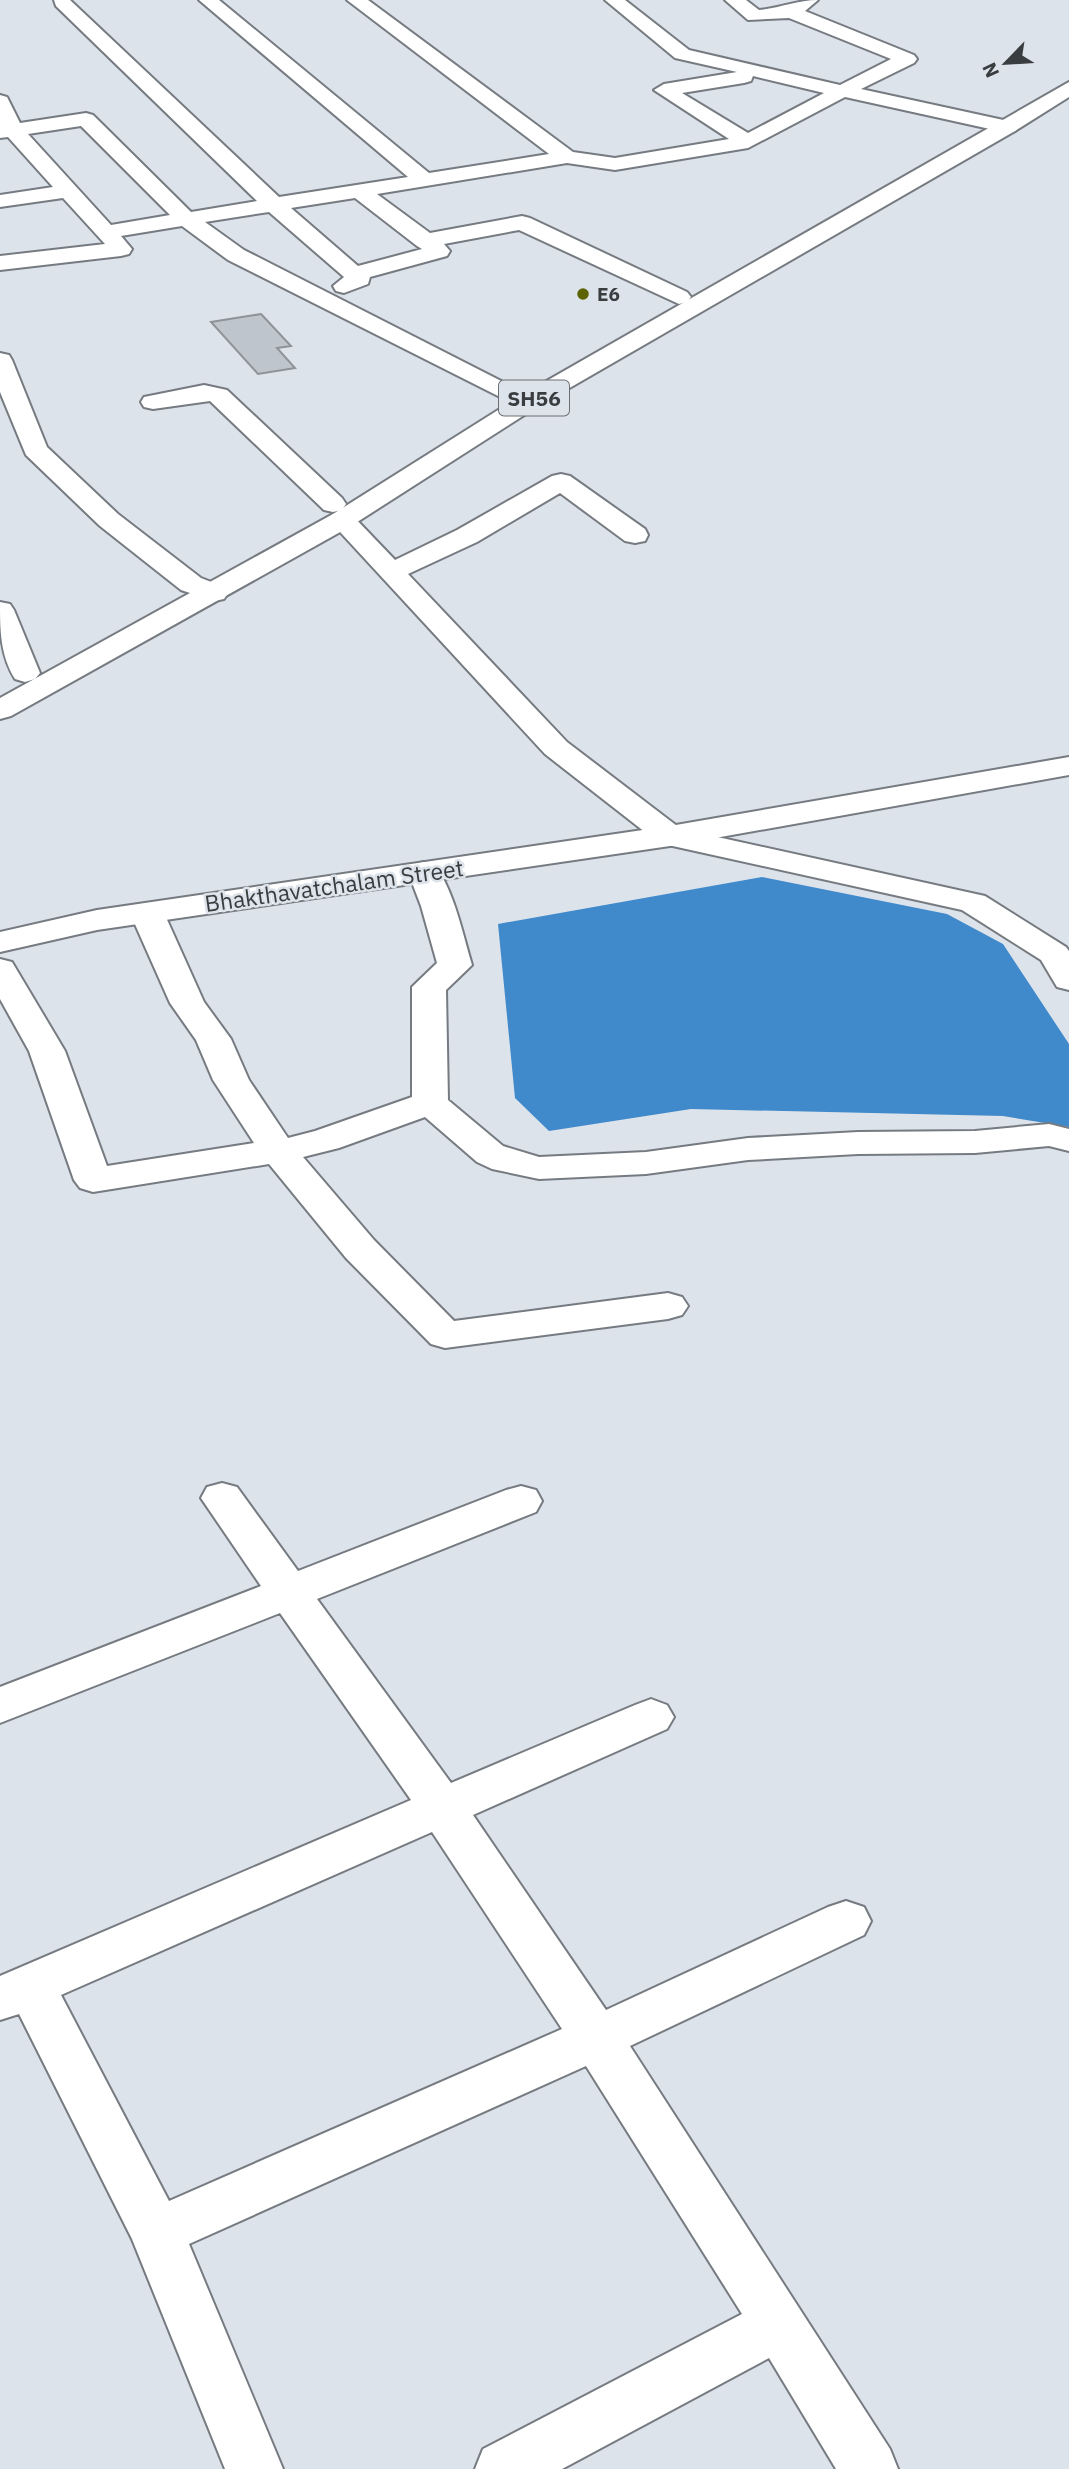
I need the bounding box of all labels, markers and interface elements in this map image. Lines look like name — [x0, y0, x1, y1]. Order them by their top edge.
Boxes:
north arrow — [971, 28, 1041, 98]
text: N — [977, 59, 1004, 81]
place label: E6 — [597, 282, 620, 306]
marker: E6 — [575, 286, 591, 302]
road number: SH56 — [499, 380, 569, 416]
street label: Bhakthavatchalam Street — [203, 852, 465, 918]

